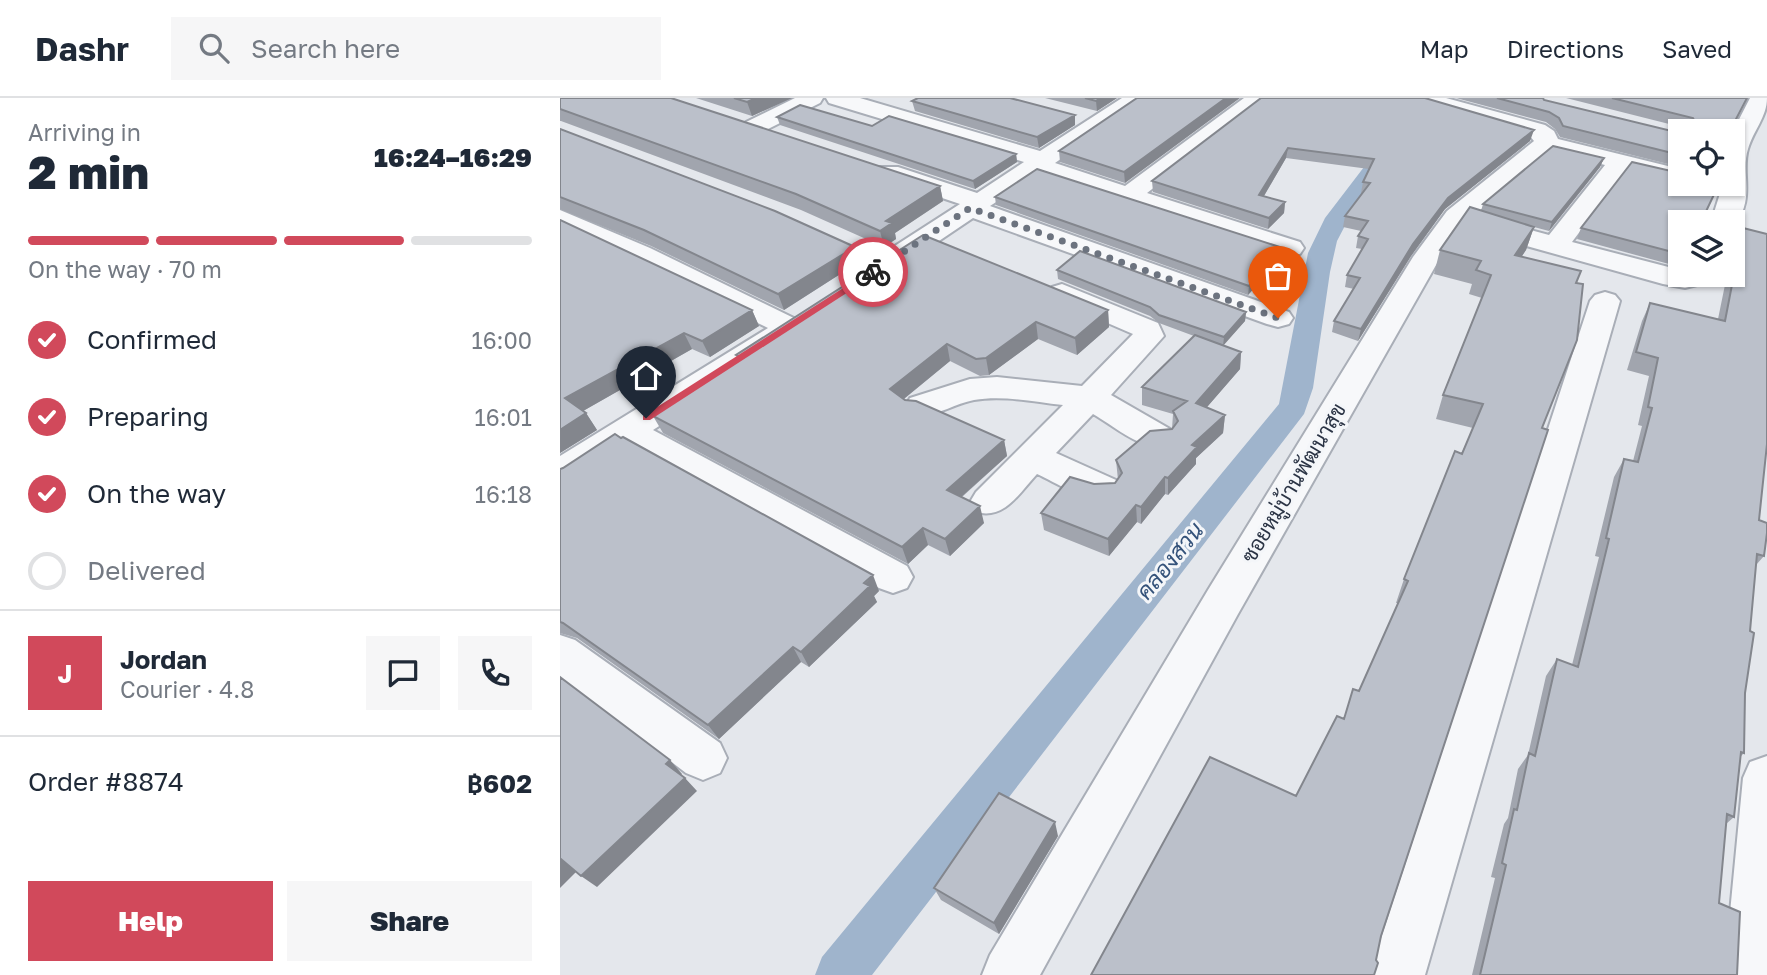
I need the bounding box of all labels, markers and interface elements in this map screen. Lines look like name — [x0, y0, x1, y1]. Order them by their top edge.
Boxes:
search box — [171, 17, 661, 80]
text: Dashr — [35, 29, 129, 68]
icon: search — [195, 29, 233, 67]
text: Search here — [251, 33, 400, 64]
text: Map — [1420, 34, 1469, 63]
text: Directions — [1507, 34, 1624, 63]
text: Saved — [1662, 34, 1732, 63]
text: Arriving in — [28, 118, 141, 146]
map controls — [1668, 119, 1745, 287]
button: locate — [1668, 119, 1745, 196]
text: 16:24–16:29 — [374, 142, 532, 173]
text: 2 min — [28, 144, 149, 199]
button: layers — [1668, 210, 1745, 287]
courier — [838, 237, 908, 307]
pin — [1248, 246, 1308, 318]
icon: bike — [854, 253, 892, 291]
text: On the way · 70 m — [28, 255, 222, 283]
icon: bag — [1259, 257, 1297, 295]
icon: check — [28, 321, 66, 359]
text: Confirmed — [87, 324, 217, 355]
text: 16:00 — [472, 326, 532, 354]
pin — [616, 346, 676, 418]
icon: home — [627, 357, 665, 395]
icon: check — [28, 398, 66, 436]
street label: ซอยหมู่บ้านพัฒนาสุข — [1235, 398, 1354, 568]
text: Preparing — [87, 401, 209, 432]
text: 16:01 — [475, 403, 532, 431]
icon: check — [28, 475, 66, 513]
text: On the way — [87, 478, 226, 509]
text: 16:18 — [475, 480, 532, 508]
water label: คลองสวน — [1130, 516, 1209, 605]
text: Delivered — [87, 555, 206, 586]
button: chat — [366, 636, 440, 710]
button: phone — [458, 636, 532, 710]
text: Jordan — [120, 644, 207, 675]
text: J — [58, 658, 72, 689]
text: Courier · 4.8 — [120, 675, 254, 703]
text: Order #8874 — [28, 766, 184, 797]
text: ฿602 — [467, 768, 532, 799]
button: Help — [28, 881, 273, 961]
button: Share — [287, 881, 532, 961]

